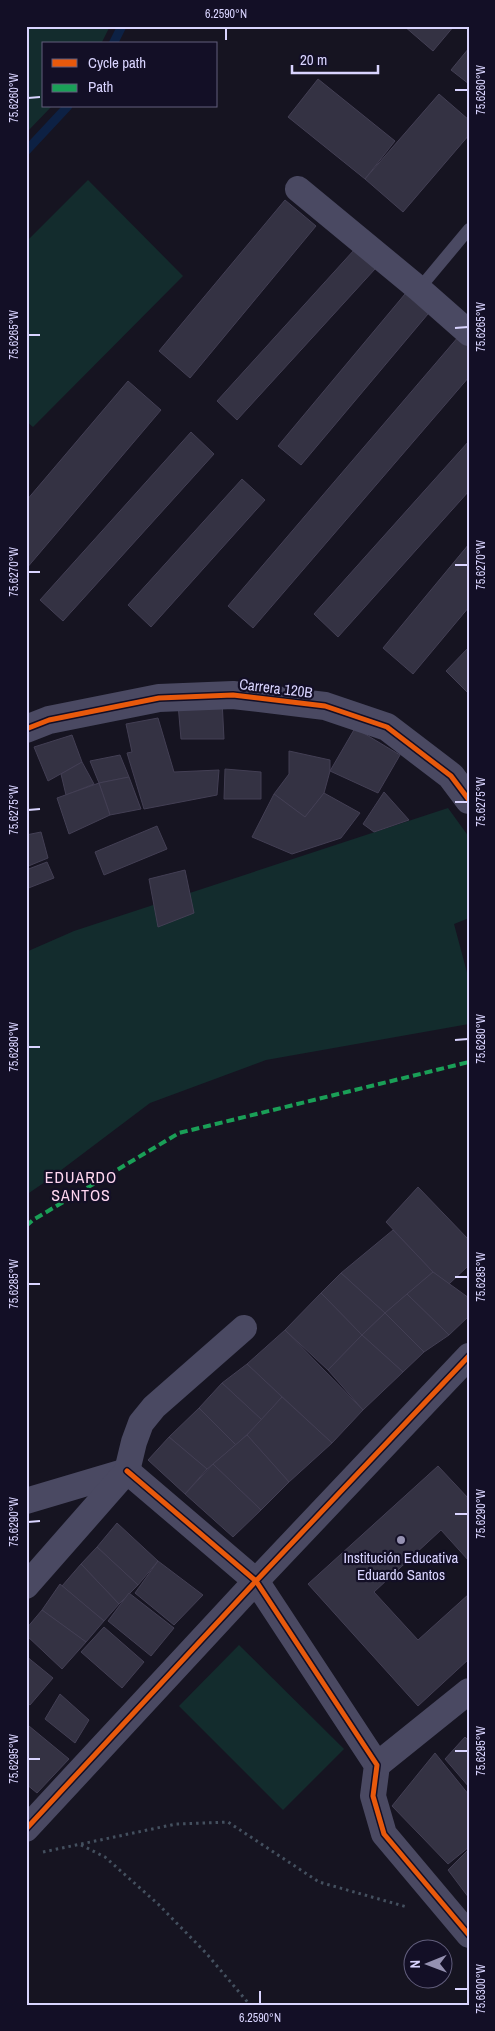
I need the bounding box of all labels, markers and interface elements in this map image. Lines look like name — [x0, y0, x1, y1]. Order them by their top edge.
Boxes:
text: 6.2590°N — [205, 6, 247, 22]
legend — [42, 42, 218, 108]
scale bar — [292, 42, 379, 74]
text: 20 m — [300, 49, 327, 70]
text: Cycle path — [88, 52, 146, 73]
text: 75.6260°W — [473, 64, 489, 115]
text: 75.6260°W — [6, 72, 22, 123]
text: Path — [88, 76, 113, 97]
text: 75.6265°W — [473, 301, 489, 352]
text: 75.6265°W — [6, 309, 22, 360]
text: 75.6270°W — [473, 539, 489, 590]
text: 75.6270°W — [6, 546, 22, 597]
street label: Carrera 120B — [238, 673, 314, 703]
text: 75.6275°W — [473, 776, 489, 827]
text: 75.6275°W — [6, 784, 22, 835]
text: 75.6280°W — [473, 1013, 489, 1064]
text: 75.6280°W — [6, 1021, 22, 1072]
district label: EDUARDO SANTOS — [45, 1166, 117, 1206]
text: 75.6285°W — [473, 1251, 489, 1302]
text: 75.6285°W — [6, 1258, 22, 1309]
text: 75.6290°W — [473, 1488, 489, 1539]
text: 75.6290°W — [6, 1496, 22, 1547]
marker: Institución Educativa Eduardo Santos — [395, 1534, 407, 1546]
place label: Institución Educativa Eduardo Santos — [344, 1547, 459, 1585]
text: 75.6295°W — [473, 1725, 489, 1776]
text: 75.6295°W — [6, 1733, 22, 1784]
north arrow — [402, 1938, 452, 1988]
text: N — [406, 1960, 424, 1969]
text: 75.6300°W — [473, 1963, 489, 2014]
text: 6.2590°N — [239, 2010, 281, 2026]

